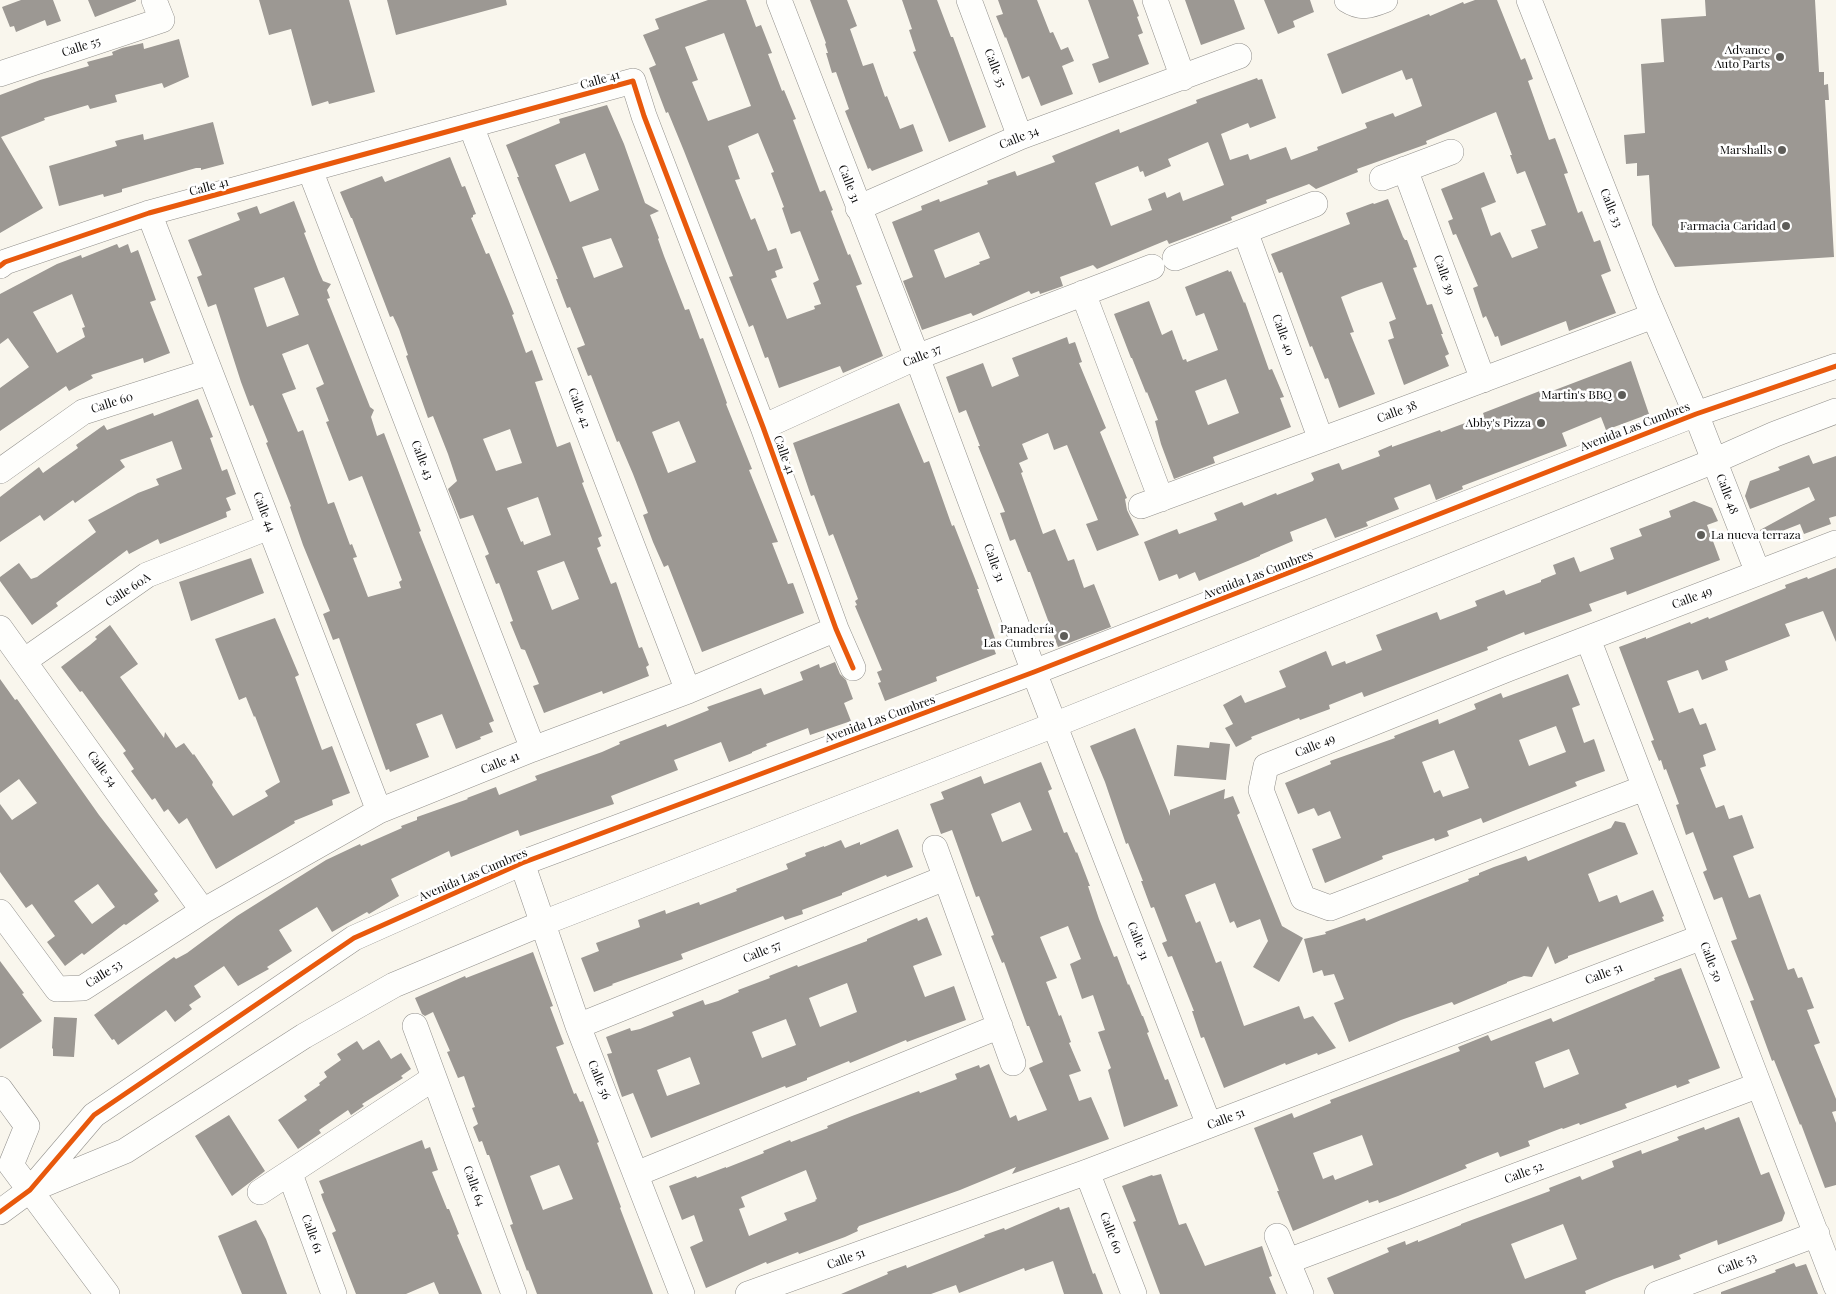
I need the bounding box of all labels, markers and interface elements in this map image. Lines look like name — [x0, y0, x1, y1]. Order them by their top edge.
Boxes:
street label: Calle 55 — [60, 34, 102, 60]
place label: Advance Auto Parts — [1714, 43, 1770, 71]
street label: Calle 35 — [981, 47, 1009, 89]
marker: Advance Auto Parts — [1774, 51, 1786, 63]
street label: Calle 41 — [579, 68, 621, 92]
street label: Calle 34 — [997, 124, 1041, 152]
place label: Marshalls — [1720, 143, 1772, 157]
marker: Marshalls — [1776, 144, 1788, 156]
street label: Calle 31 — [835, 163, 863, 205]
street label: Calle 41 — [188, 175, 230, 199]
street label: Calle 33 — [1597, 186, 1625, 230]
place label: Farmacia Caridad — [1680, 219, 1776, 233]
marker: Farmacia Caridad — [1780, 220, 1792, 232]
street label: Calle 39 — [1430, 253, 1458, 297]
street label: Calle 40 — [1269, 312, 1297, 358]
street label: Calle 37 — [901, 342, 943, 370]
street label: Calle 42 — [565, 386, 593, 430]
place label: Martin's BBQ — [1541, 388, 1612, 402]
street label: Calle 60 — [89, 389, 135, 417]
marker: Martin's BBQ — [1616, 389, 1628, 401]
street label: Calle 38 — [1375, 398, 1419, 426]
street label: Avenida Las Cumbres — [1578, 399, 1692, 455]
place label: Abby's Pizza — [1465, 416, 1531, 430]
marker: Abby's Pizza — [1535, 417, 1547, 429]
street label: Calle 41 — [770, 434, 798, 476]
street label: Calle 43 — [408, 438, 436, 482]
street label: Calle 48 — [1713, 472, 1741, 516]
street label: Calle 44 — [250, 490, 278, 534]
place label: La nueva terraza — [1711, 528, 1801, 542]
marker: La nueva terraza — [1695, 529, 1707, 541]
street label: Calle 31 — [980, 542, 1008, 584]
street label: Avenida Las Cumbres — [1201, 547, 1315, 603]
street label: Calle 60A — [103, 570, 153, 610]
street label: Calle 49 — [1670, 584, 1714, 612]
place label: Panadería Las Cumbres — [983, 622, 1054, 650]
marker: Panadería Las Cumbres — [1058, 630, 1070, 642]
street label: Avenida Las Cumbres — [823, 692, 937, 746]
street label: Calle 49 — [1293, 731, 1337, 761]
street label: Calle 54 — [84, 748, 120, 790]
street label: Calle 41 — [479, 749, 521, 777]
street label: Avenida Las Cumbres — [417, 846, 529, 904]
street label: Calle 31 — [1124, 920, 1152, 962]
street label: Calle 57 — [741, 938, 783, 966]
street label: Calle 50 — [1697, 940, 1725, 984]
street label: Calle 53 — [83, 957, 125, 991]
street label: Calle 51 — [1583, 960, 1625, 988]
street label: Calle 56 — [585, 1058, 613, 1102]
street label: Calle 51 — [1205, 1105, 1247, 1133]
street label: Calle 52 — [1502, 1159, 1546, 1187]
street label: Calle 64 — [460, 1164, 488, 1208]
street label: Calle 60 — [1096, 1210, 1126, 1256]
street label: Calle 61 — [298, 1212, 326, 1256]
street label: Calle 51 — [825, 1245, 867, 1273]
street label: Calle 53 — [1716, 1250, 1758, 1278]

